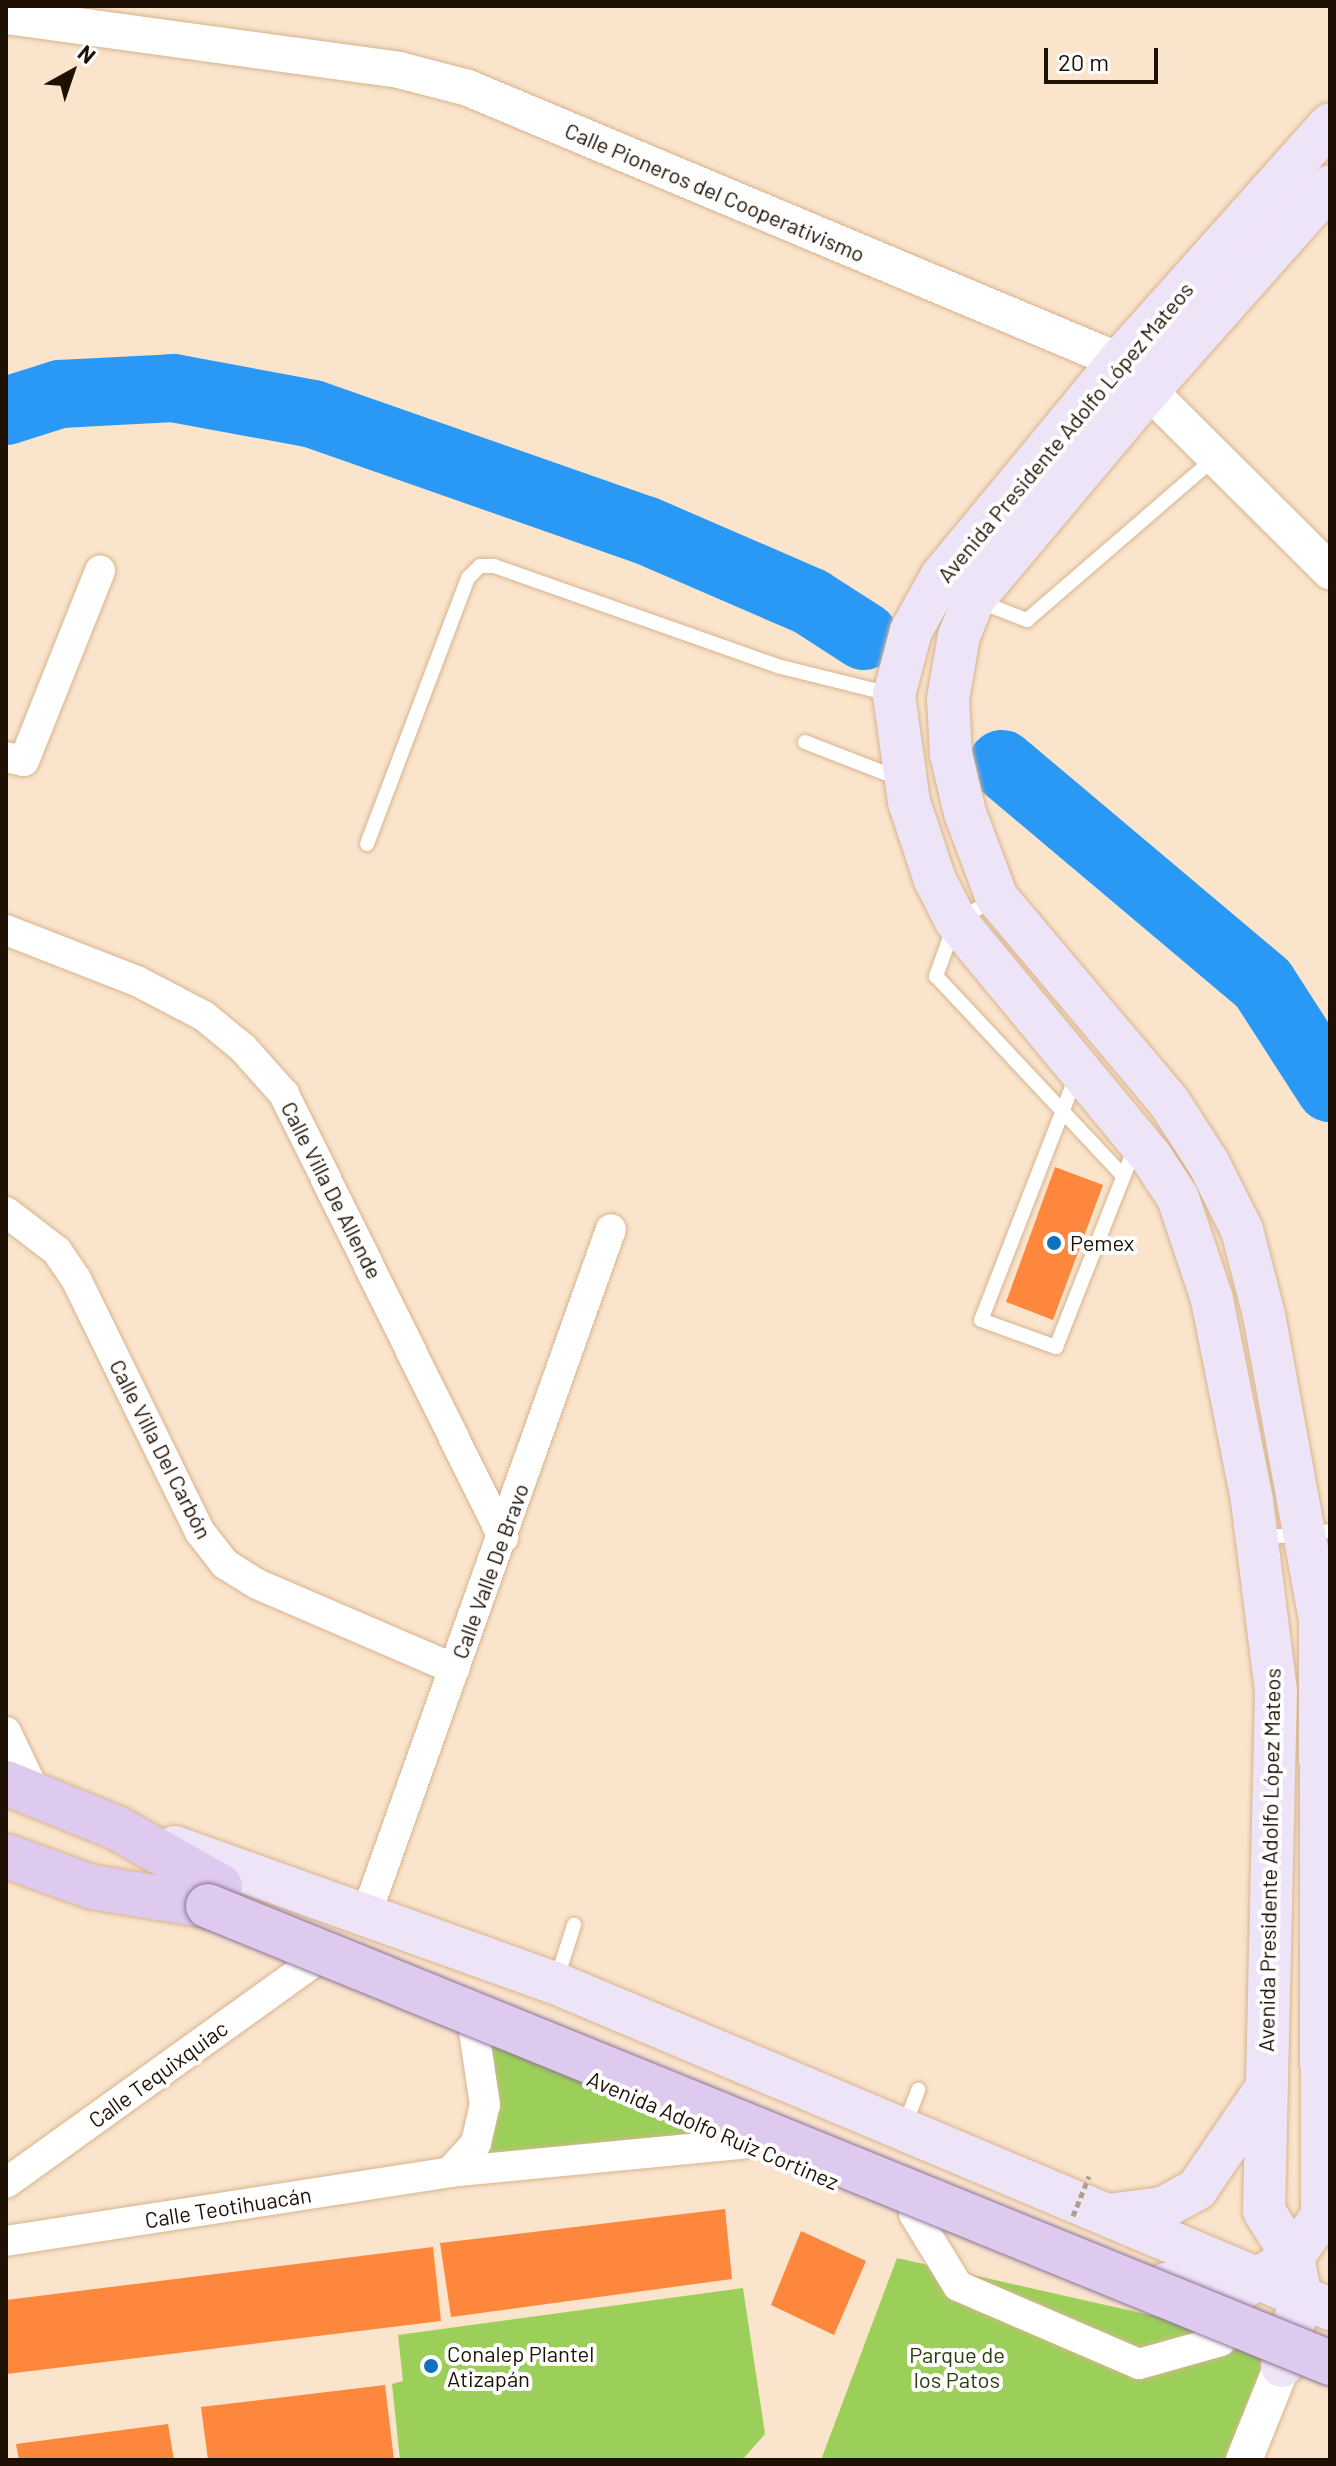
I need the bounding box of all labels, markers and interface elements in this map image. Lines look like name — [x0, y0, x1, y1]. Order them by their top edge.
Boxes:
north arrow — [32, 32, 112, 112]
scale bar — [1048, 32, 1162, 82]
text: N — [73, 39, 101, 68]
text: 20 m — [1058, 47, 1109, 76]
street label: Calle Pioneros del Cooperativismo — [561, 117, 869, 267]
street label: Avenida Presidente Adolfo López Mateos — [931, 276, 1199, 588]
street label: Calle Villa De Allende — [276, 1097, 388, 1283]
place label: Pemex — [1070, 1230, 1134, 1256]
marker: Pemex — [1045, 1234, 1063, 1252]
street label: Calle Villa Del Carbón — [104, 1355, 218, 1543]
street label: Calle Valle De Bravo — [446, 1480, 534, 1662]
street label: Avenida Presidente Adolfo López Mateos — [1252, 1668, 1286, 2052]
street label: Calle Tequixquiac — [83, 2015, 233, 2133]
street label: Avenida Adolfo Ruiz Cortinez — [583, 2065, 843, 2195]
street label: Calle Teotihuacán — [143, 2181, 313, 2233]
place label: Conalep Plantel Atizapán — [447, 2340, 594, 2392]
park label: Parque de los Patos — [909, 2341, 1005, 2392]
marker: Conalep Plantel Atizapán — [422, 2357, 440, 2375]

